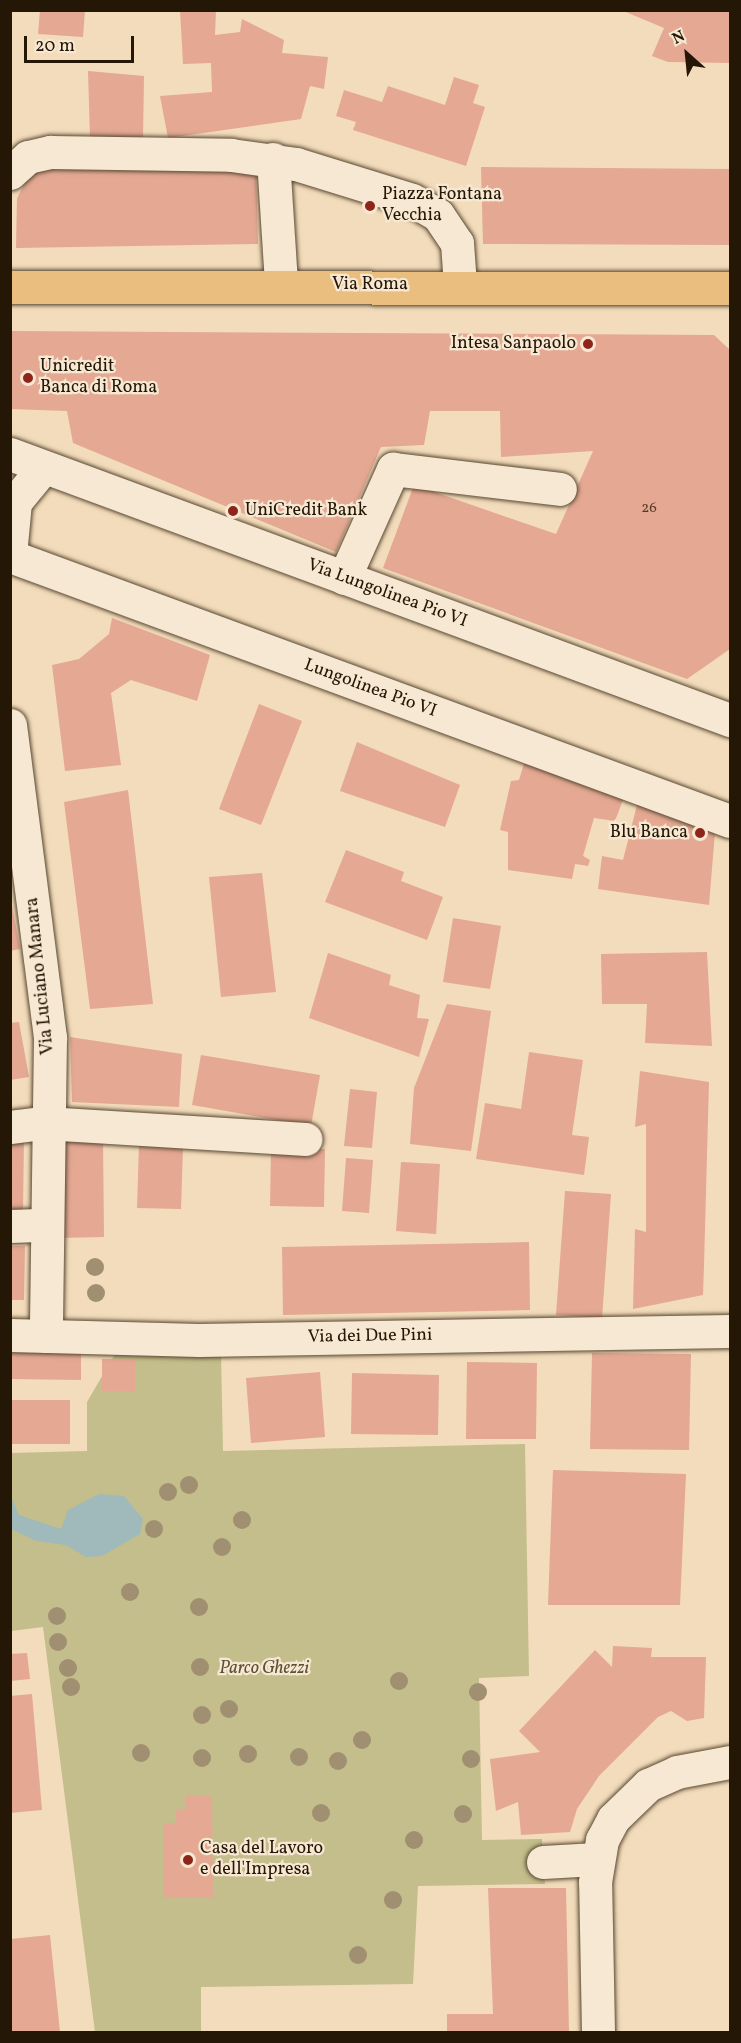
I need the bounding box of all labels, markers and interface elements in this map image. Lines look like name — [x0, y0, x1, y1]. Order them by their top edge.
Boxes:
scale bar — [27, 24, 136, 62]
north arrow — [657, 24, 717, 84]
text: N — [669, 26, 689, 50]
text: 20 m — [35, 34, 75, 59]
place label: Piazza Fontana Vecchia — [382, 185, 502, 228]
marker: Piazza Fontana Vecchia — [363, 199, 377, 213]
street label: Via Roma — [332, 274, 408, 296]
place label: Intesa Sanpaolo — [451, 333, 576, 355]
marker: Intesa Sanpaolo — [581, 337, 595, 351]
place label: Unicredit Banca di Roma — [40, 357, 157, 400]
marker: Unicredit Banca di Roma — [21, 371, 35, 385]
place label: UniCredit Bank — [245, 500, 367, 522]
house number: 26 — [641, 500, 657, 518]
marker: UniCredit Bank — [226, 504, 240, 518]
street label: Via Lungolinea Pio VI — [304, 555, 470, 633]
street label: Lungolinea Pio VI — [301, 655, 439, 723]
place label: Blu Banca — [610, 822, 688, 844]
marker: Blu Banca — [693, 826, 707, 840]
street label: Via Luciano Manara — [22, 896, 60, 1056]
street label: Via dei Due Pini — [308, 1325, 432, 1349]
park label: Parco Ghezzi — [219, 1658, 309, 1680]
place label: Casa del Lavoro e dell'Impresa — [200, 1839, 323, 1882]
marker: Casa del Lavoro e dell'Impresa — [181, 1853, 195, 1867]

